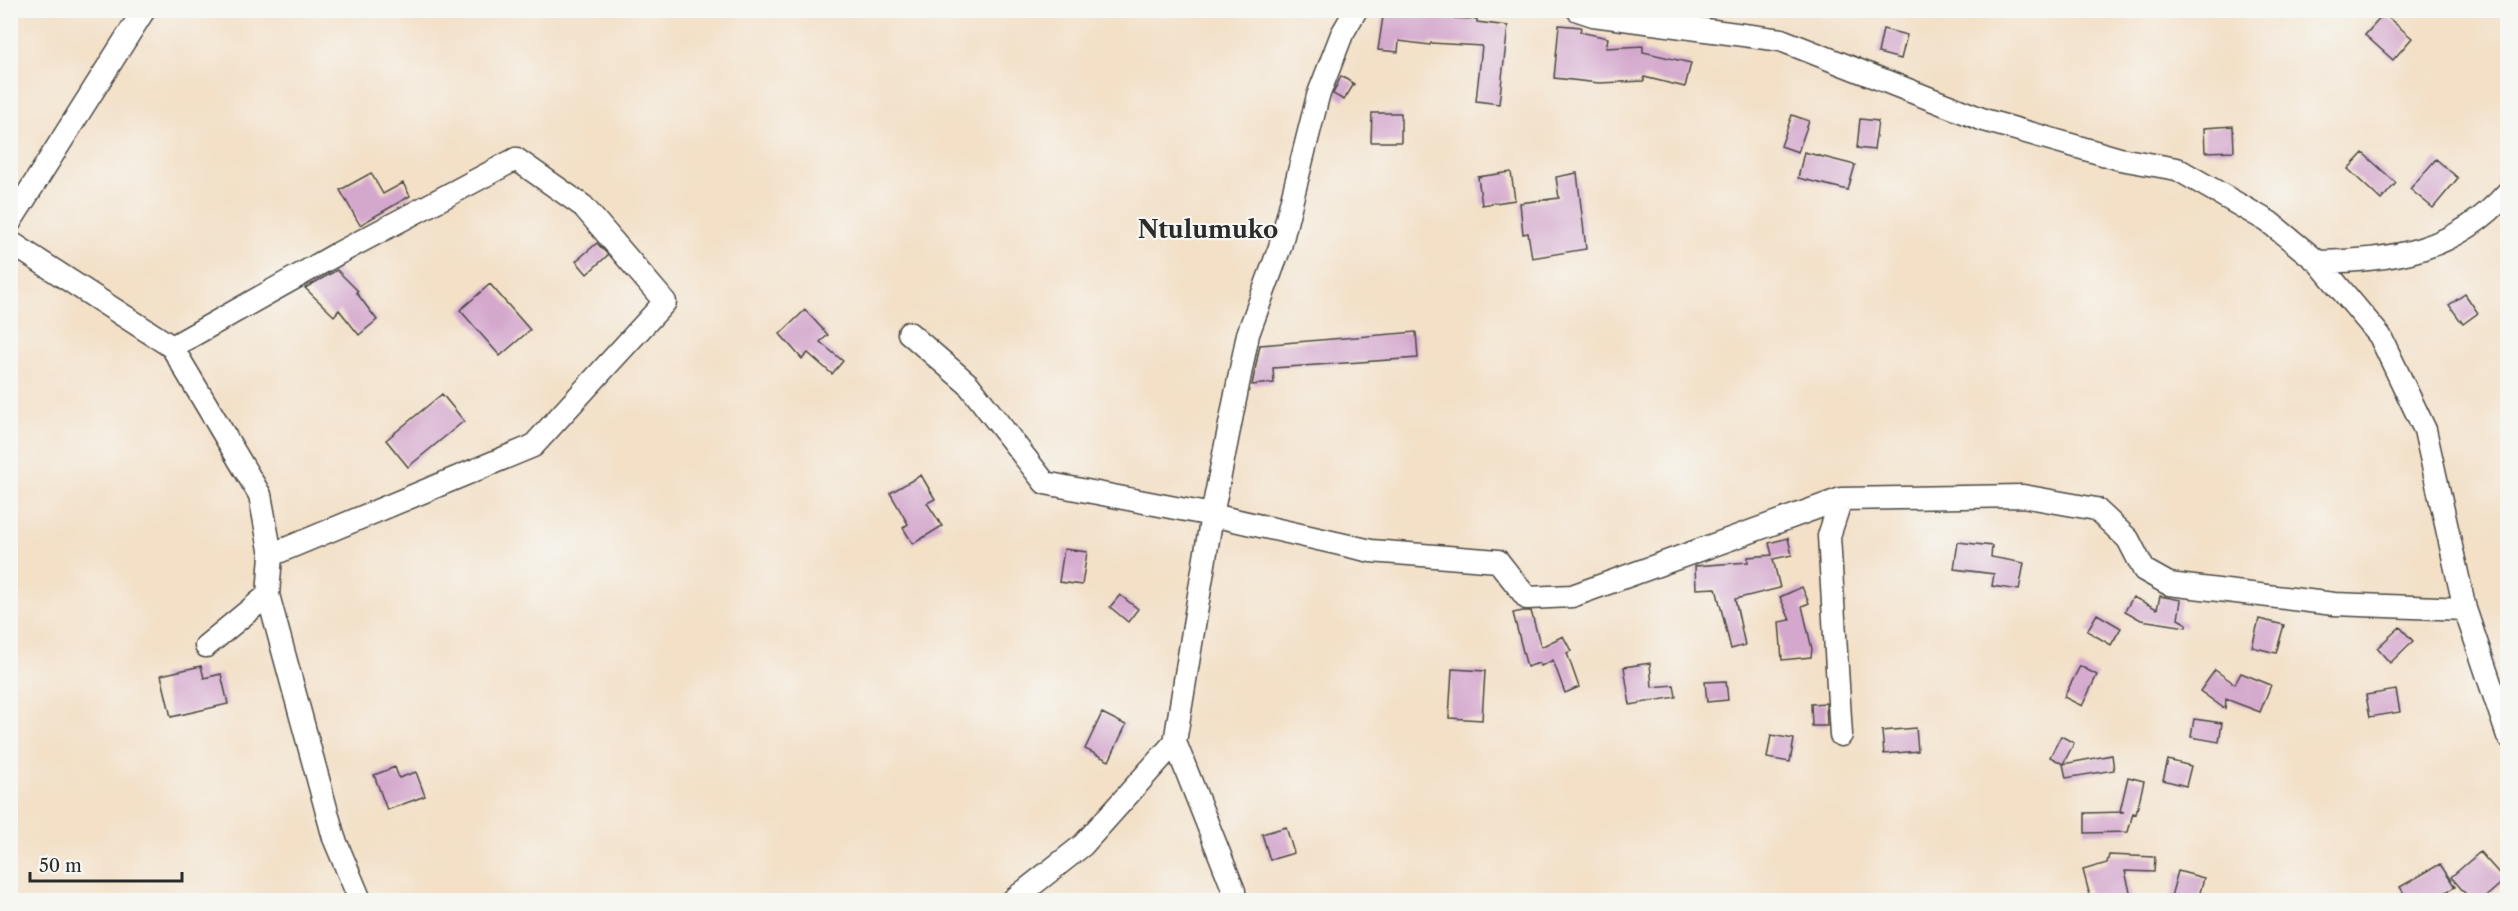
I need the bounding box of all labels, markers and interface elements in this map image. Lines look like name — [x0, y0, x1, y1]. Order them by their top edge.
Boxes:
district label: Ntulumuko — [1138, 215, 1278, 244]
scale bar — [30, 845, 182, 883]
text: 50 m — [39, 855, 82, 877]

